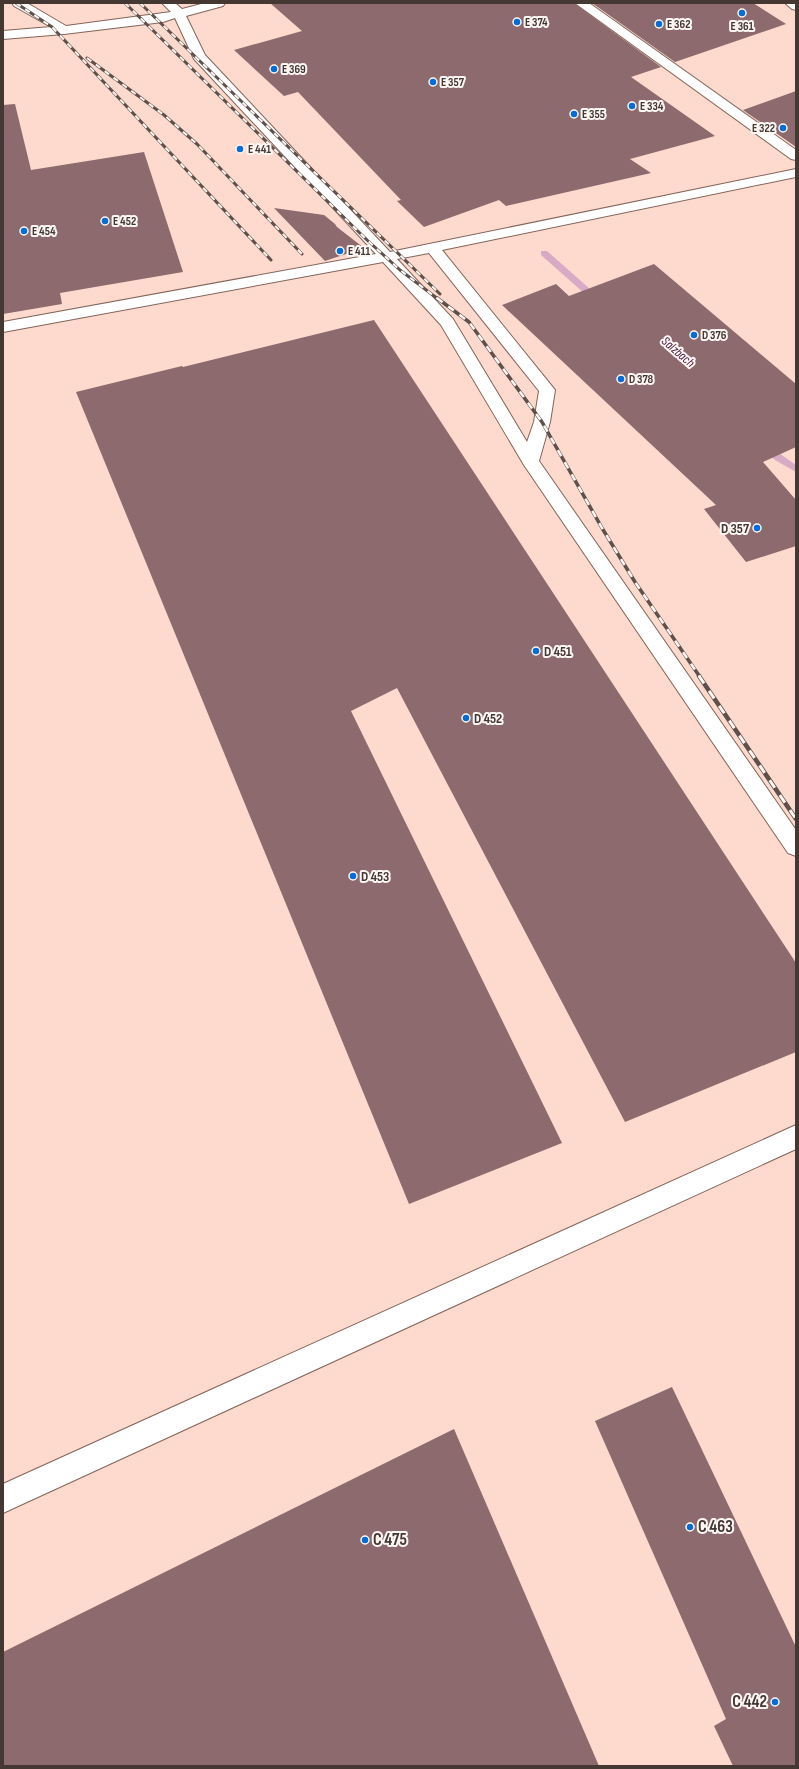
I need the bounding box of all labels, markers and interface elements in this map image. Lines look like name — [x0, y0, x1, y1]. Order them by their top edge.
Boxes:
marker: E 361 — [737, 8, 747, 18]
place label: E 374 — [525, 15, 548, 30]
marker: E 374 — [512, 17, 522, 27]
place label: E 362 — [667, 17, 690, 32]
marker: E 362 — [654, 19, 664, 29]
place label: E 361 — [731, 19, 754, 34]
place label: E 369 — [282, 62, 306, 77]
marker: E 369 — [269, 64, 279, 74]
place label: E 357 — [441, 75, 465, 90]
marker: E 357 — [428, 77, 438, 87]
place label: E 334 — [640, 99, 664, 114]
marker: E 334 — [627, 101, 637, 111]
place label: E 355 — [582, 107, 605, 122]
marker: E 355 — [569, 109, 579, 119]
place label: E 322 — [752, 121, 775, 136]
marker: E 322 — [778, 123, 788, 133]
place label: E 441 — [248, 142, 271, 157]
marker: E 441 — [235, 144, 245, 154]
place label: E 452 — [113, 214, 136, 229]
marker: E 452 — [100, 216, 110, 226]
place label: E 454 — [32, 224, 56, 239]
marker: E 454 — [19, 226, 29, 236]
place label: E 411 — [348, 244, 370, 259]
marker: E 411 — [335, 246, 345, 256]
place label: D 376 — [702, 328, 727, 343]
marker: D 376 — [689, 330, 699, 340]
water label: Salzbach — [658, 333, 698, 371]
place label: D 378 — [629, 372, 654, 387]
marker: D 378 — [616, 374, 626, 384]
place label: D 357 — [721, 520, 750, 537]
marker: D 357 — [752, 523, 762, 533]
place label: D 451 — [544, 643, 572, 660]
marker: D 451 — [531, 646, 541, 656]
place label: D 452 — [474, 710, 502, 727]
marker: D 452 — [461, 713, 471, 723]
place label: D 453 — [361, 868, 389, 885]
marker: D 453 — [348, 871, 358, 881]
place label: C 463 — [698, 1517, 733, 1537]
marker: C 463 — [685, 1522, 695, 1532]
place label: C 475 — [373, 1530, 407, 1550]
marker: C 475 — [360, 1535, 370, 1545]
place label: C 442 — [732, 1692, 767, 1712]
marker: C 442 — [770, 1697, 780, 1707]

